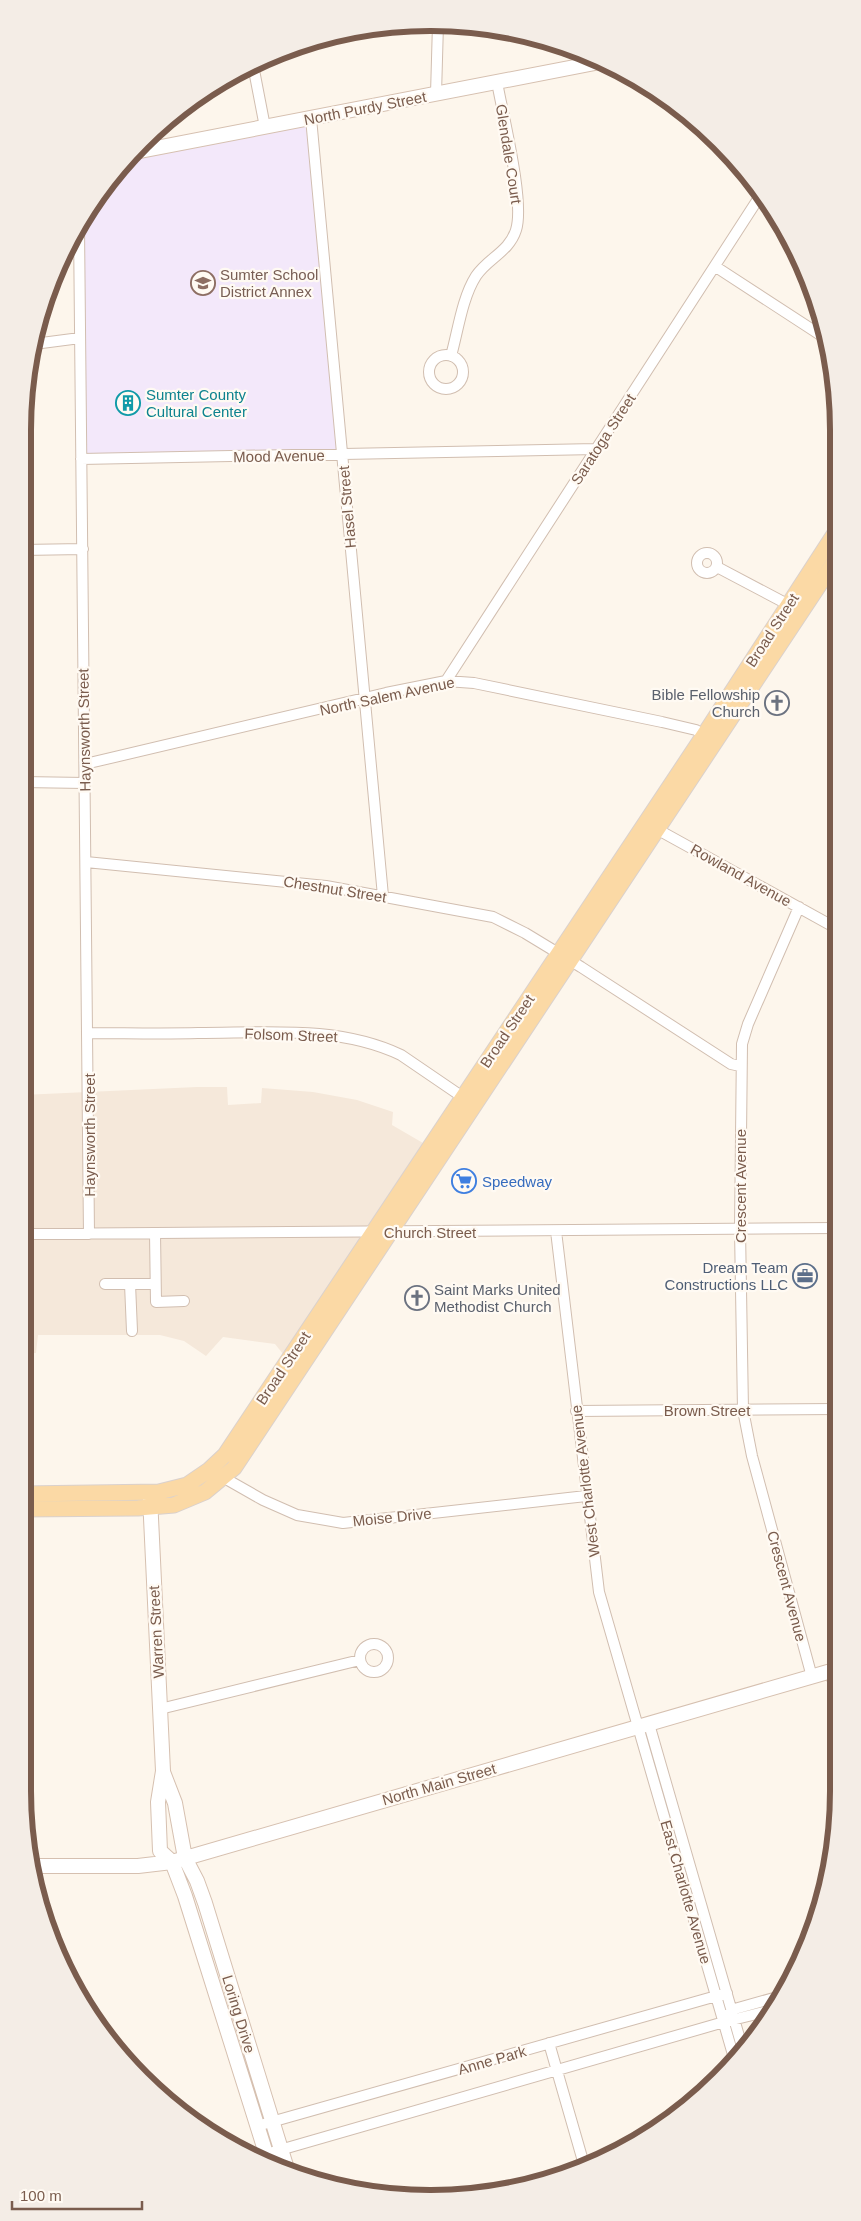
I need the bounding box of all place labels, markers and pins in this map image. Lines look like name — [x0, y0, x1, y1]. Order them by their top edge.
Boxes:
place label: Sumter School District Annex — [220, 266, 318, 300]
school or university icon: Sumter School District Annex — [190, 270, 216, 296]
place label: Sumter County Cultural Center — [146, 386, 247, 420]
building icon: Sumter County Cultural Center — [115, 390, 141, 416]
place label: Bible Fellowship Church — [652, 686, 760, 720]
church icon: Bible Fellowship Church — [764, 690, 790, 716]
supermarket icon: Speedway — [451, 1168, 477, 1194]
place label: Speedway — [482, 1173, 553, 1190]
place label: Dream Team Constructions LLC — [665, 1259, 788, 1293]
office icon: Dream Team Constructions LLC — [792, 1263, 818, 1289]
place label: Saint Marks United Methodist Church — [434, 1281, 561, 1315]
church icon: Saint Marks United Methodist Church — [404, 1285, 430, 1311]

